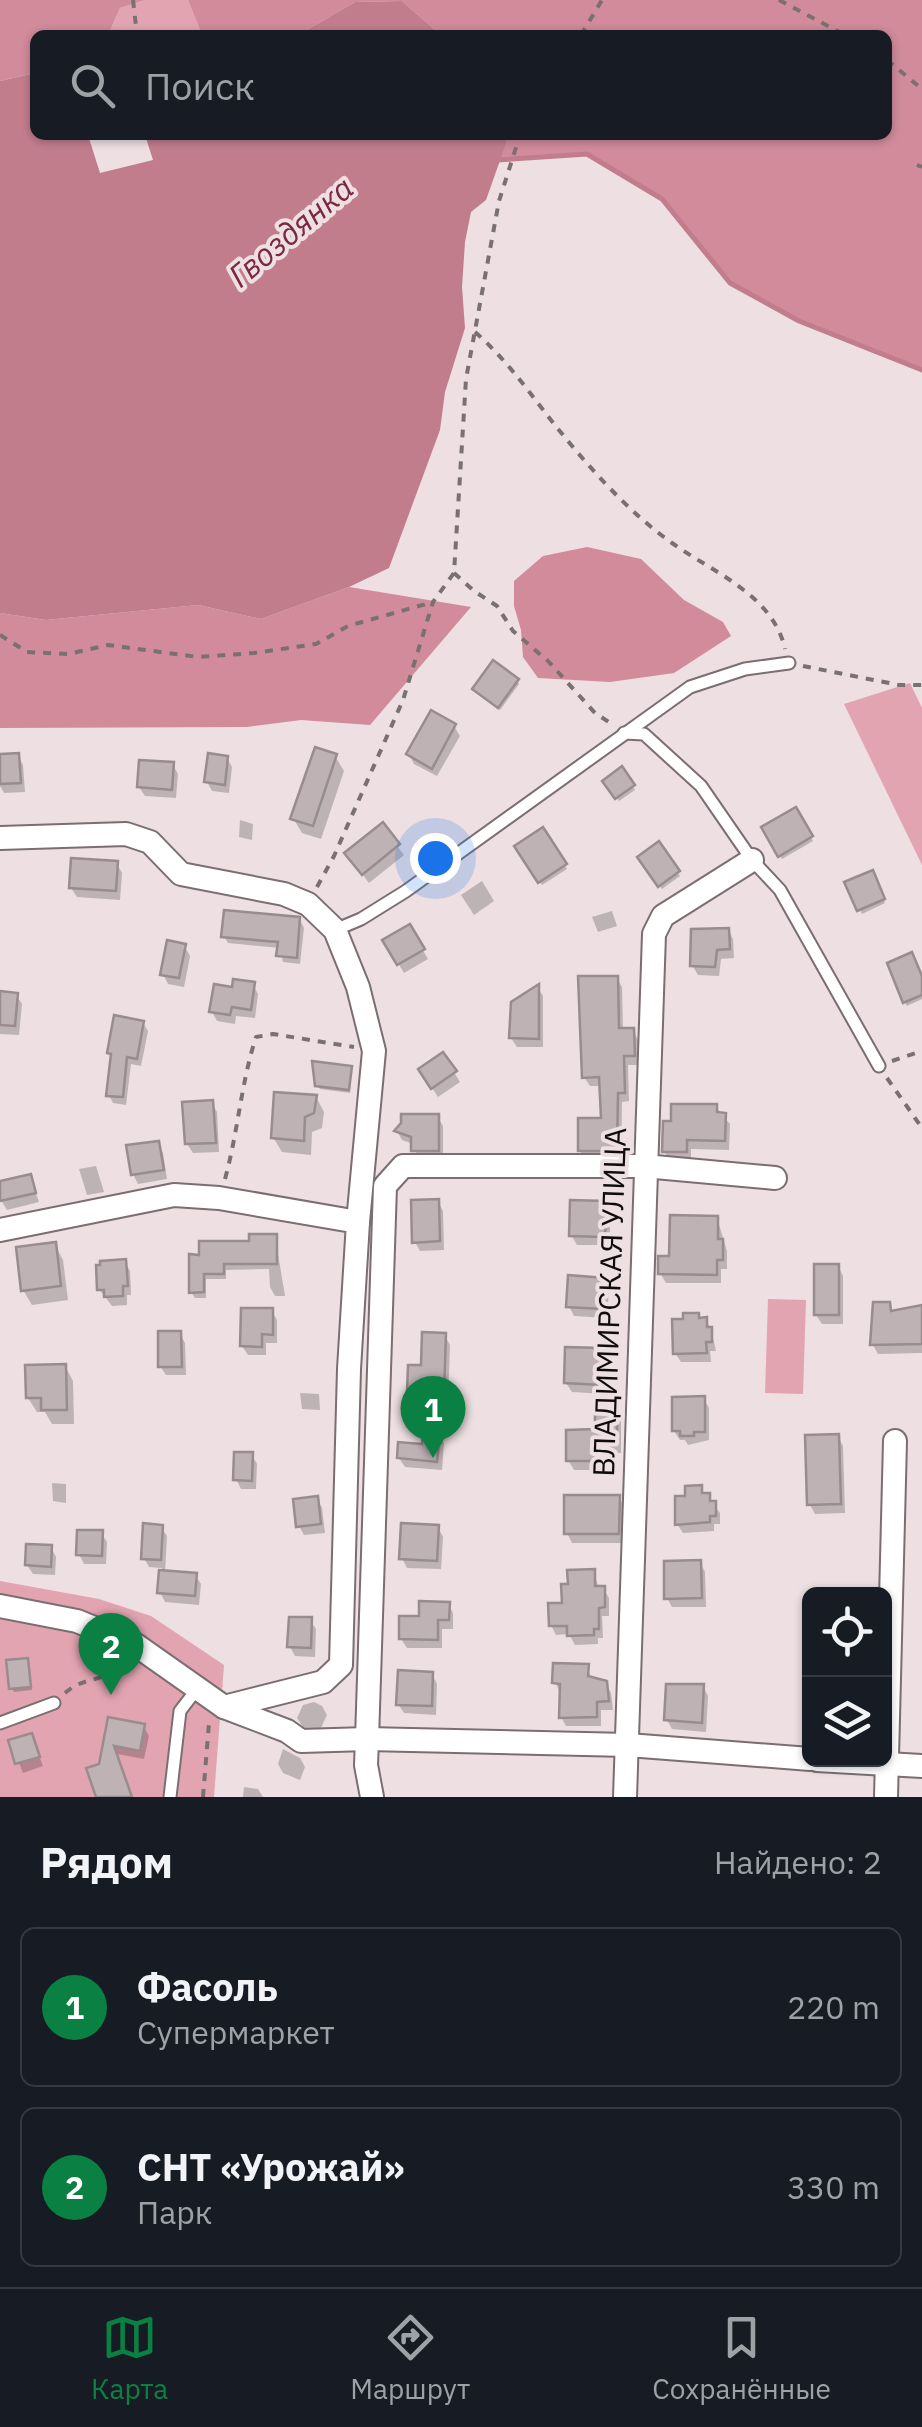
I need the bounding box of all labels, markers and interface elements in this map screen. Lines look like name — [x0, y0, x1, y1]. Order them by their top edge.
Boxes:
search box — [30, 30, 892, 140]
icon: search — [65, 58, 120, 113]
text: Поиск — [145, 61, 255, 110]
water label: Гвоздянка — [219, 167, 362, 296]
your location — [410, 833, 461, 884]
street label: ВЛАДИМИРСКАЯ УЛИЦА — [583, 1127, 634, 1477]
pin: 1 — [400, 1376, 466, 1458]
map controls — [802, 1587, 892, 1767]
button: locate — [802, 1587, 892, 1677]
pin: 2 — [78, 1612, 144, 1695]
button: layers — [802, 1677, 892, 1767]
text: Рядом — [40, 1835, 173, 1890]
text: Найдено: 2 — [714, 1841, 882, 1883]
text: Фасоль — [137, 1962, 278, 2011]
text: 1 — [65, 1986, 84, 2028]
text: 220 m — [787, 1986, 880, 2028]
text: Супермаркет — [137, 2011, 335, 2053]
text: СНТ «Урожай» — [137, 2142, 405, 2191]
text: 2 — [65, 2166, 84, 2208]
text: 330 m — [787, 2166, 880, 2208]
text: Парк — [137, 2191, 212, 2233]
tab: Карта — [91, 2310, 168, 2407]
tab: Маршрут — [350, 2310, 470, 2407]
tab: Сохранённые — [652, 2310, 831, 2407]

